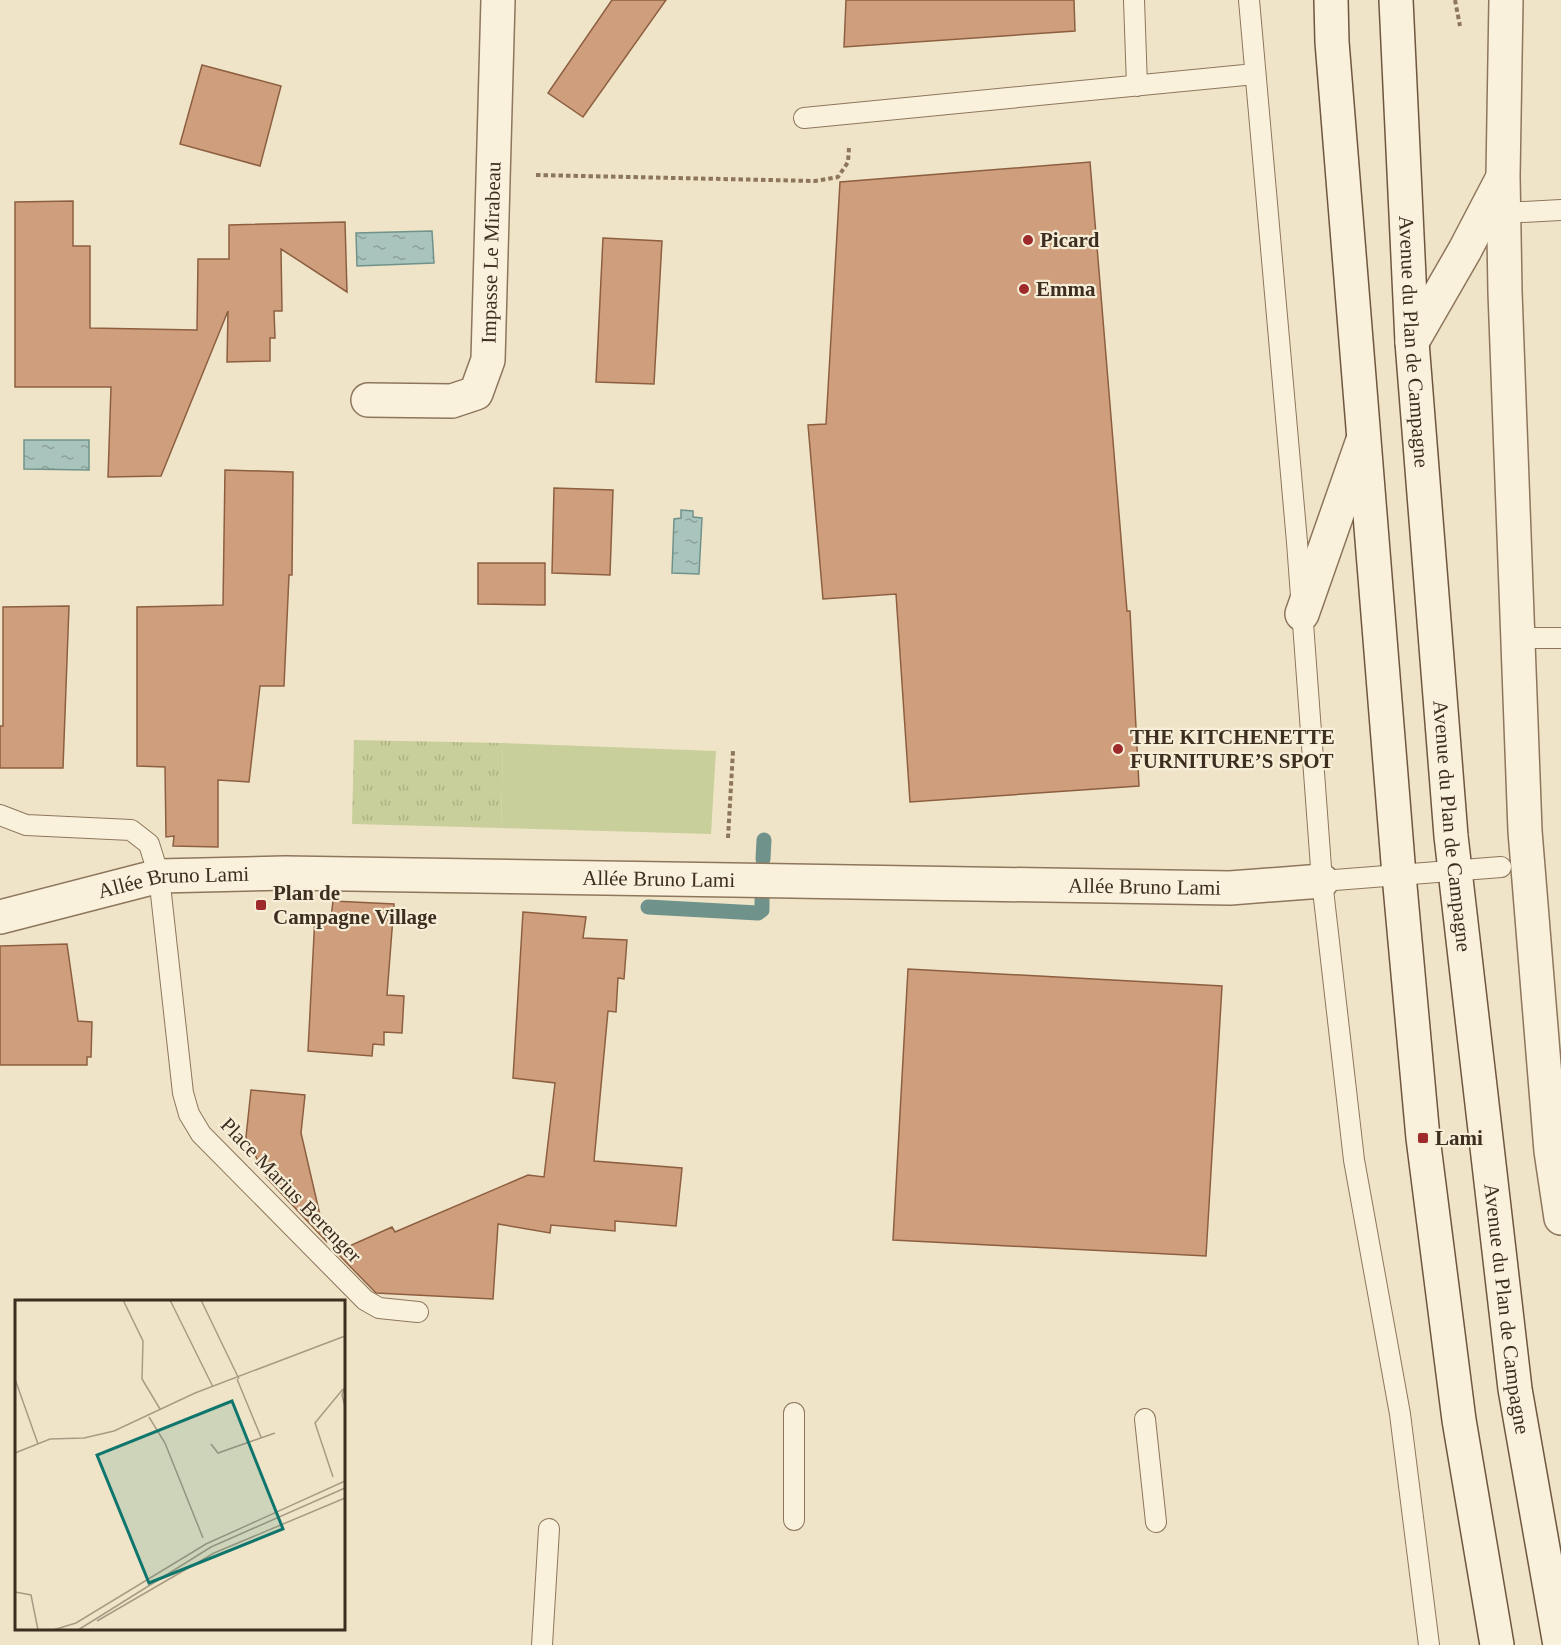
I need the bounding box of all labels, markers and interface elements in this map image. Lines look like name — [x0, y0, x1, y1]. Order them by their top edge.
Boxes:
street label: Impasse Le Mirabeau — [476, 161, 506, 344]
street label: Avenue du Plan de Campagne — [1394, 215, 1434, 469]
place label: Picard — [1040, 228, 1100, 252]
marker: Picard — [1021, 233, 1035, 247]
place label: Emma — [1036, 277, 1096, 301]
marker: Emma — [1017, 282, 1031, 296]
street label: Avenue du Plan de Campagne — [1428, 699, 1476, 953]
place label: THE KITCHENETTE FURNITURE’S SPOT — [1130, 725, 1335, 773]
marker: THE KITCHENETTE FURNITURE’S SPOT — [1111, 742, 1125, 756]
street label: Allée Bruno Lami — [95, 862, 250, 903]
street label: Allée Bruno Lami — [582, 866, 735, 892]
street label: Allée Bruno Lami — [1068, 873, 1221, 900]
place label: Plan de Campagne Village — [273, 881, 437, 929]
marker: Plan de Campagne Village — [254, 898, 268, 912]
street label: Place Marius Berenger — [216, 1112, 366, 1268]
place label: Lami — [1435, 1126, 1483, 1150]
marker: Lami — [1416, 1131, 1430, 1145]
street label: Avenue du Plan de Campagne — [1479, 1182, 1535, 1436]
inset map — [15, 1300, 345, 1630]

